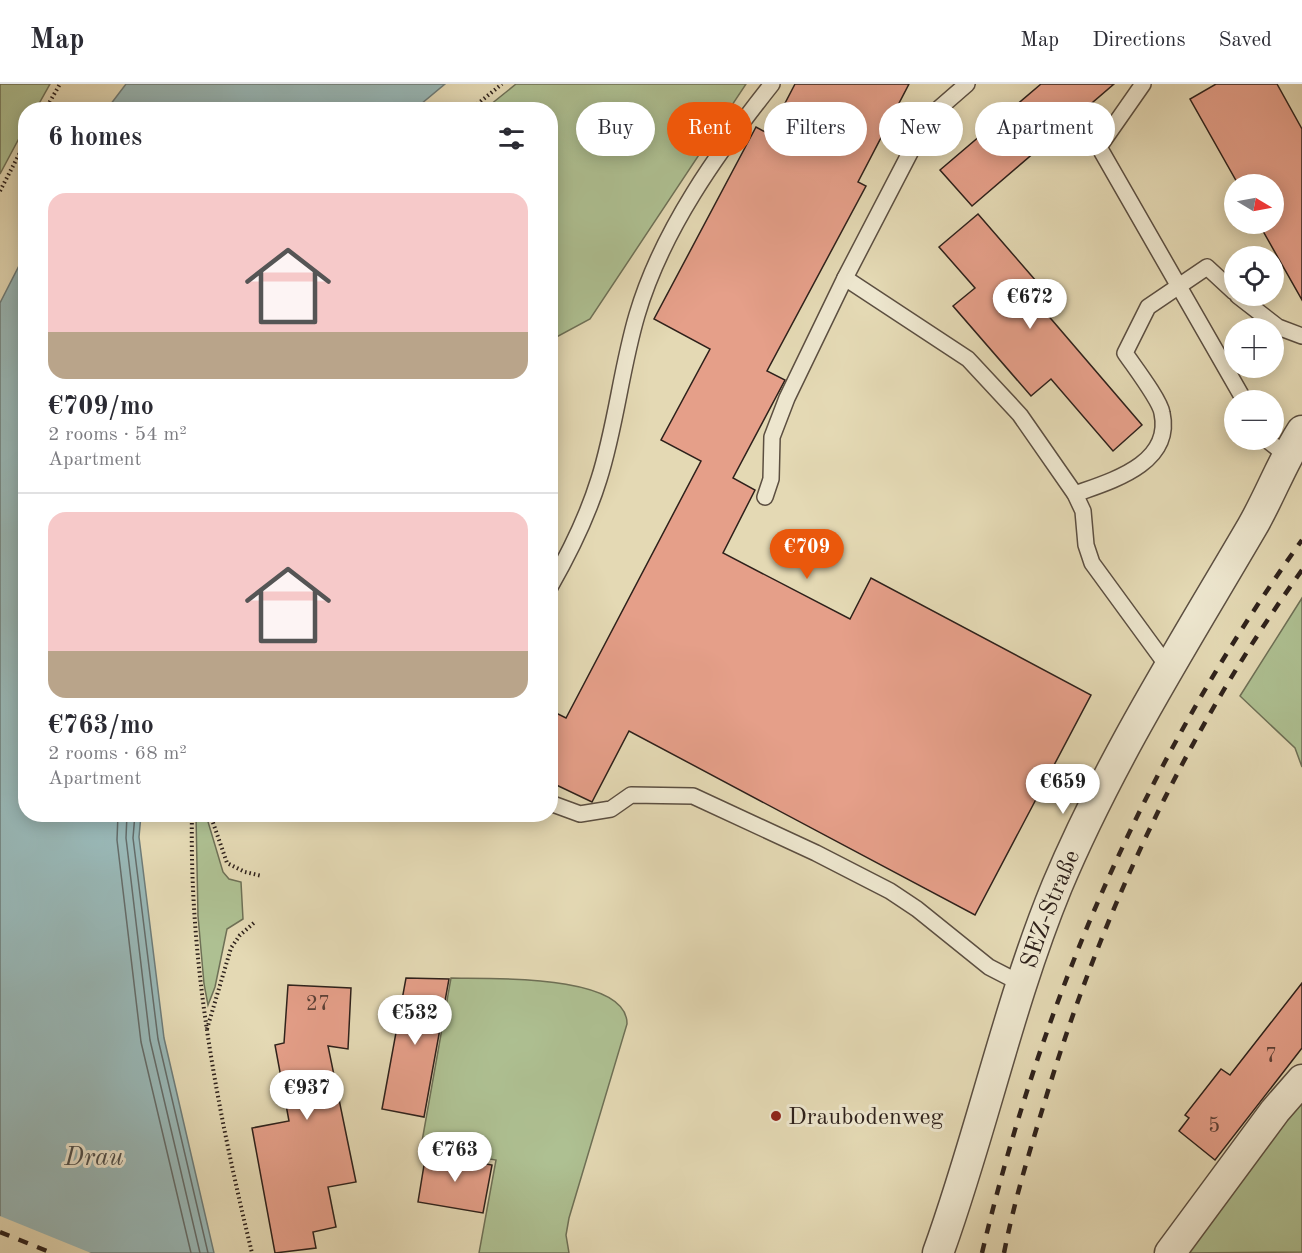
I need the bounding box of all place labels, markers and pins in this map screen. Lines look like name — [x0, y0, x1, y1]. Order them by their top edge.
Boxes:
pin: €672 — [994, 279, 1066, 330]
pin: €709 — [771, 529, 843, 580]
pin: €659 — [1027, 764, 1099, 815]
pin: €532 — [379, 995, 451, 1046]
pin: €937 — [271, 1070, 343, 1121]
place label: Draubodenweg — [788, 1106, 943, 1130]
marker: Draubodenweg — [769, 1109, 783, 1123]
pin: €763 — [419, 1132, 491, 1183]

